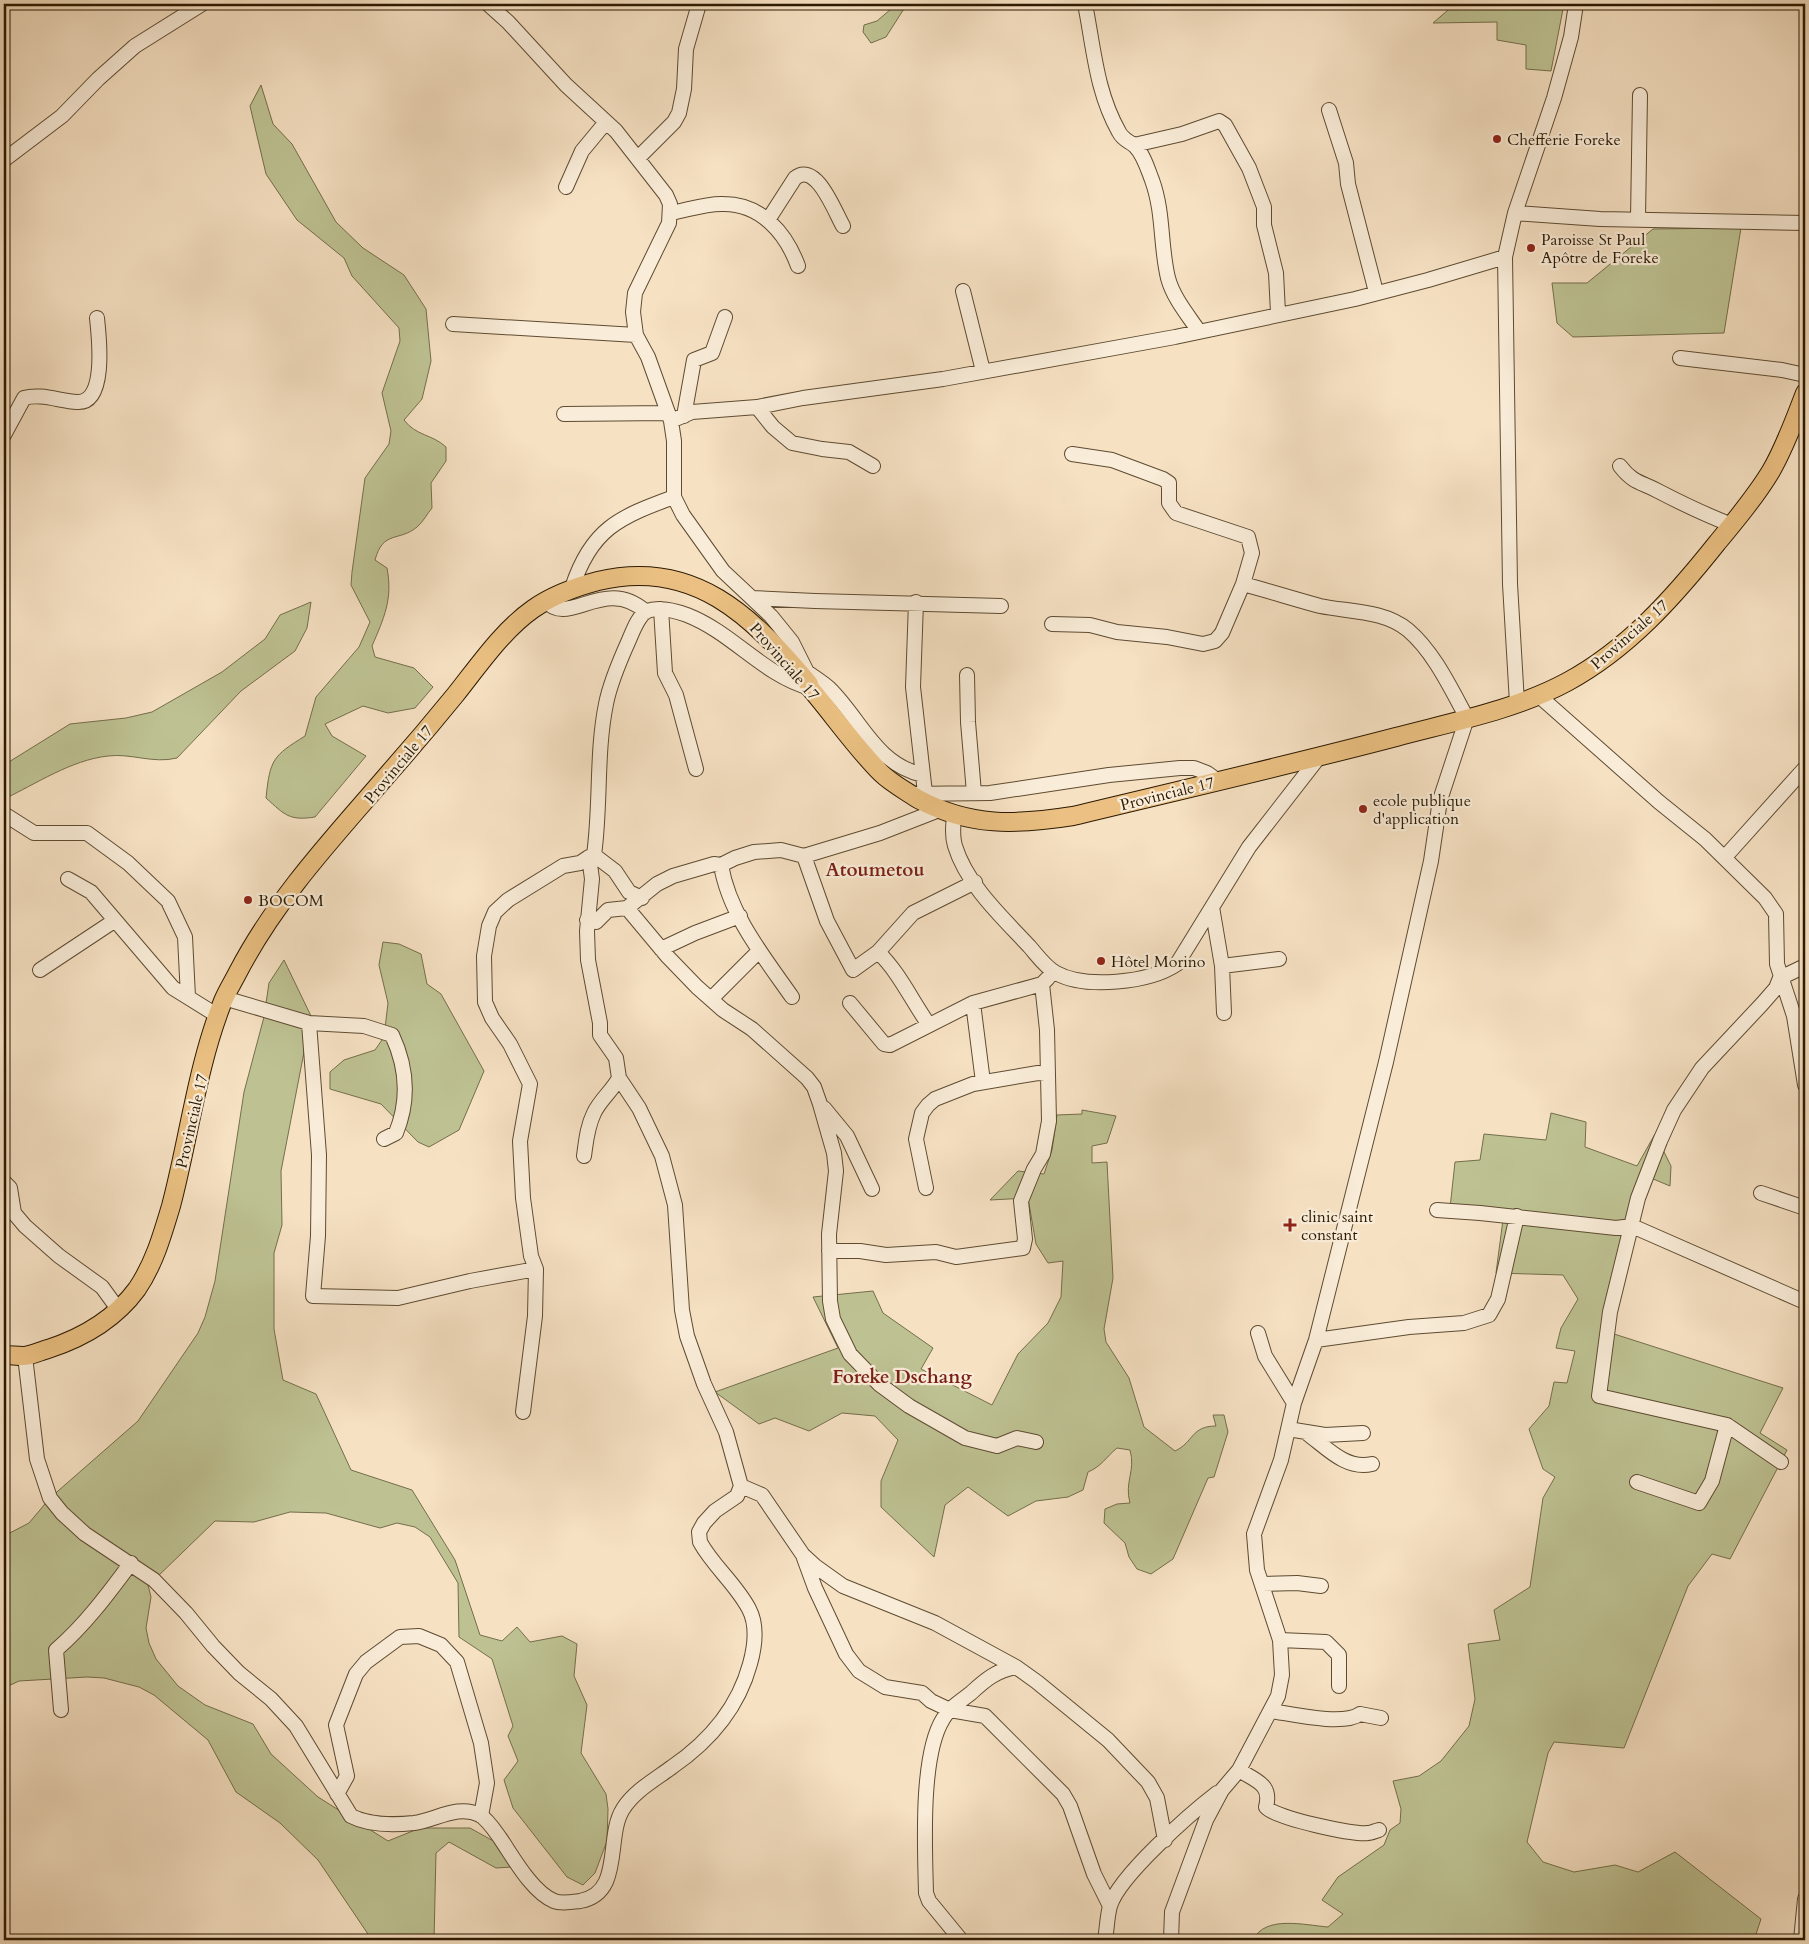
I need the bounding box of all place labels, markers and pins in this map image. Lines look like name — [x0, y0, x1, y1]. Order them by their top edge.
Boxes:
place label: Chefferie Foreke — [1507, 129, 1621, 151]
marker: Chefferie Foreke — [1491, 133, 1503, 145]
place label: Paroisse St Paul Apôtre de Foreke — [1541, 229, 1659, 269]
marker: Paroisse St Paul Apôtre de Foreke — [1525, 242, 1537, 254]
place label: ecole publique d'application — [1373, 790, 1471, 830]
marker: ecole publique d'application — [1357, 803, 1369, 815]
place label: BOCOM — [258, 890, 324, 912]
marker: BOCOM — [242, 894, 254, 906]
place label: Hôtel Morino — [1111, 951, 1206, 973]
marker: Hôtel Morino — [1095, 955, 1107, 967]
place label: clinic saint constant — [1301, 1206, 1373, 1246]
marker: clinic saint constant — [1283, 1218, 1297, 1232]

